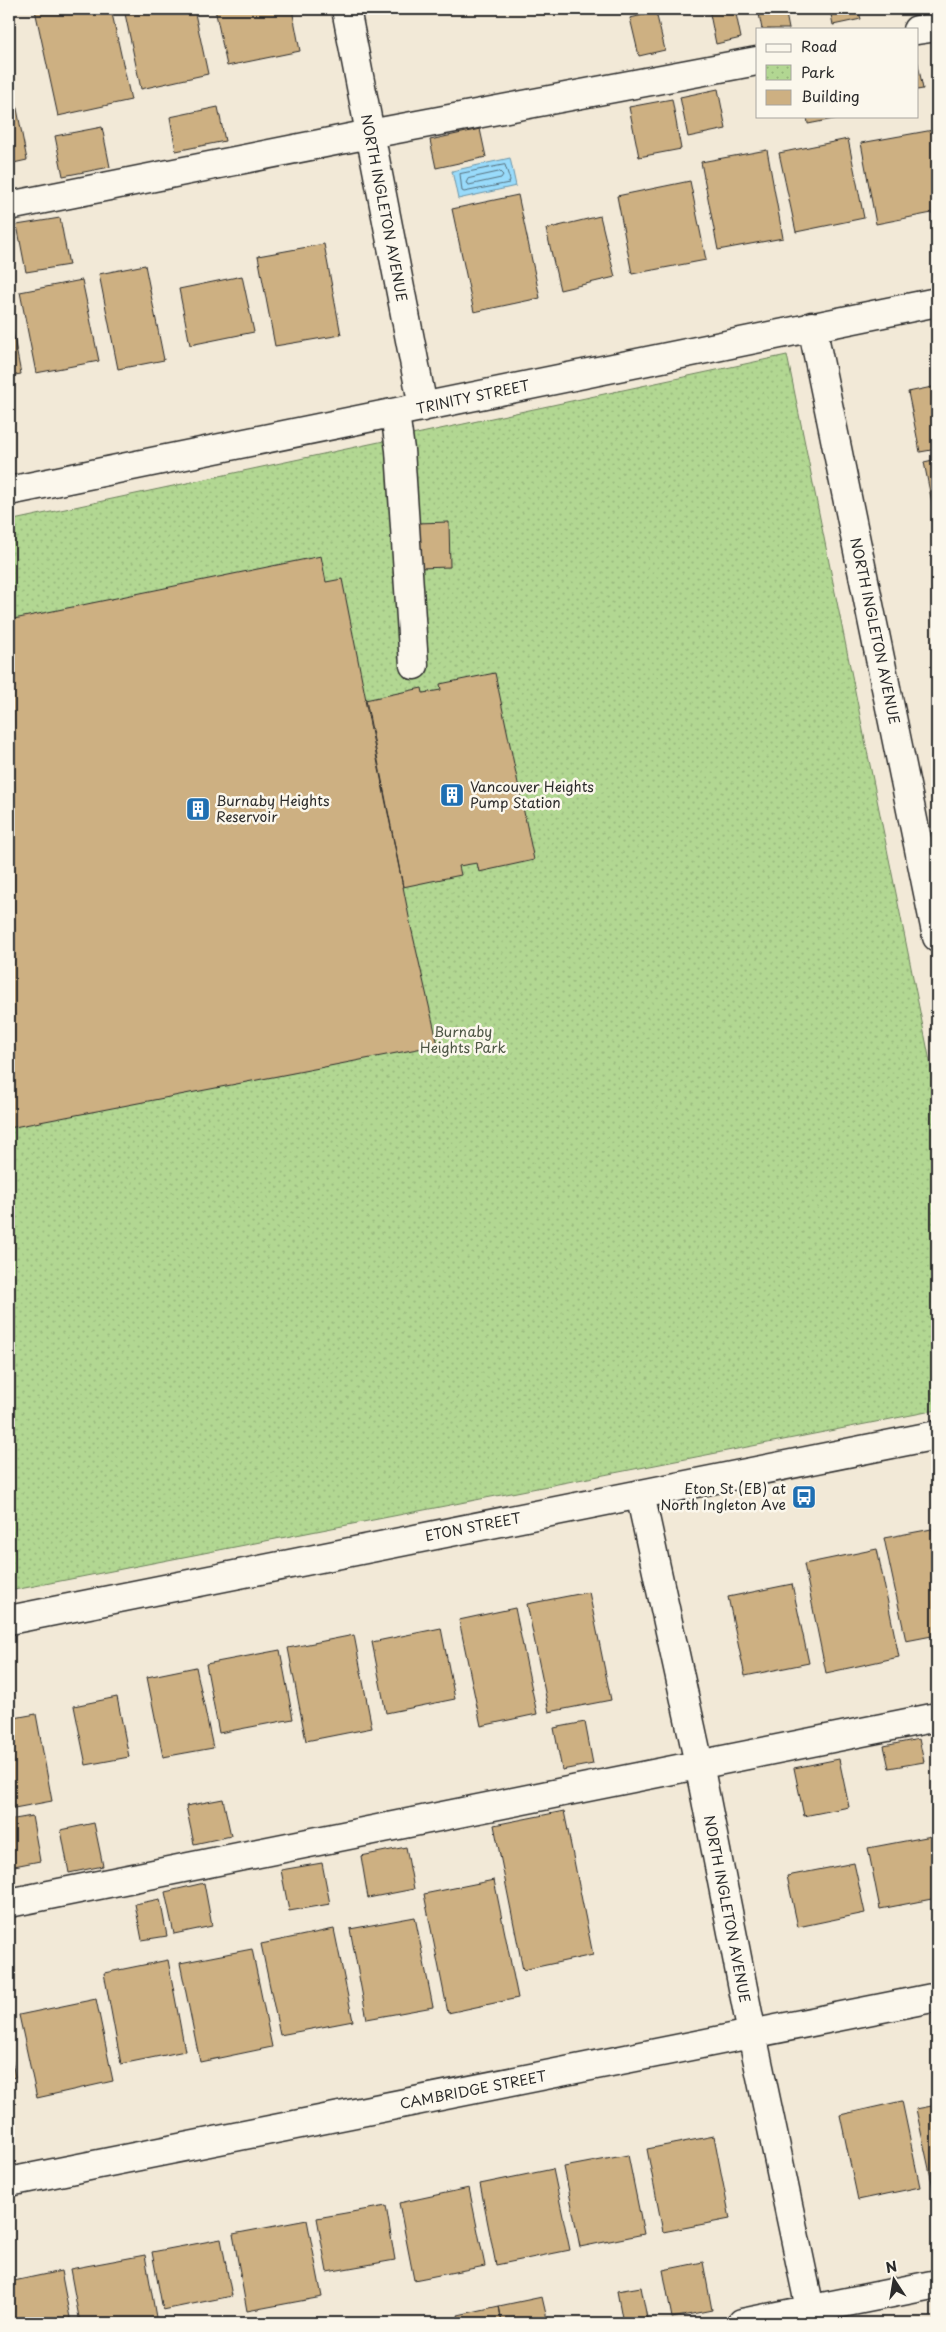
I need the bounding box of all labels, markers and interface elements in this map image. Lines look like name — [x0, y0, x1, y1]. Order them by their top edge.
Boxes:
legend — [756, 28, 918, 118]
text: Road — [801, 34, 837, 57]
text: Park — [801, 60, 835, 83]
text: Building — [801, 84, 860, 107]
street label: NORTH INGLETON AVENUE — [356, 113, 413, 303]
street label: TRINITY STREET — [414, 374, 532, 419]
street label: NORTH INGLETON AVENUE — [845, 536, 906, 726]
place label: Vancouver Heights Pump Station — [470, 776, 594, 813]
building icon: Vancouver Heights Pump Station — [439, 782, 465, 808]
place label: Burnaby Heights Reservoir — [216, 790, 330, 827]
building icon: Burnaby Heights Reservoir — [185, 796, 211, 822]
park label: Burnaby Heights Park — [420, 1021, 507, 1058]
place label: Eton St (EB) at North Ingleton Ave — [661, 1478, 786, 1515]
bus stop icon: Eton St (EB) at North Ingleton Ave — [791, 1484, 817, 1510]
street label: ETON STREET — [423, 1507, 523, 1546]
street label: NORTH INGLETON AVENUE — [699, 1814, 756, 2004]
street label: CAMBRIDGE STREET — [398, 2065, 548, 2114]
north arrow — [868, 2254, 918, 2304]
text: N — [884, 2255, 899, 2278]

